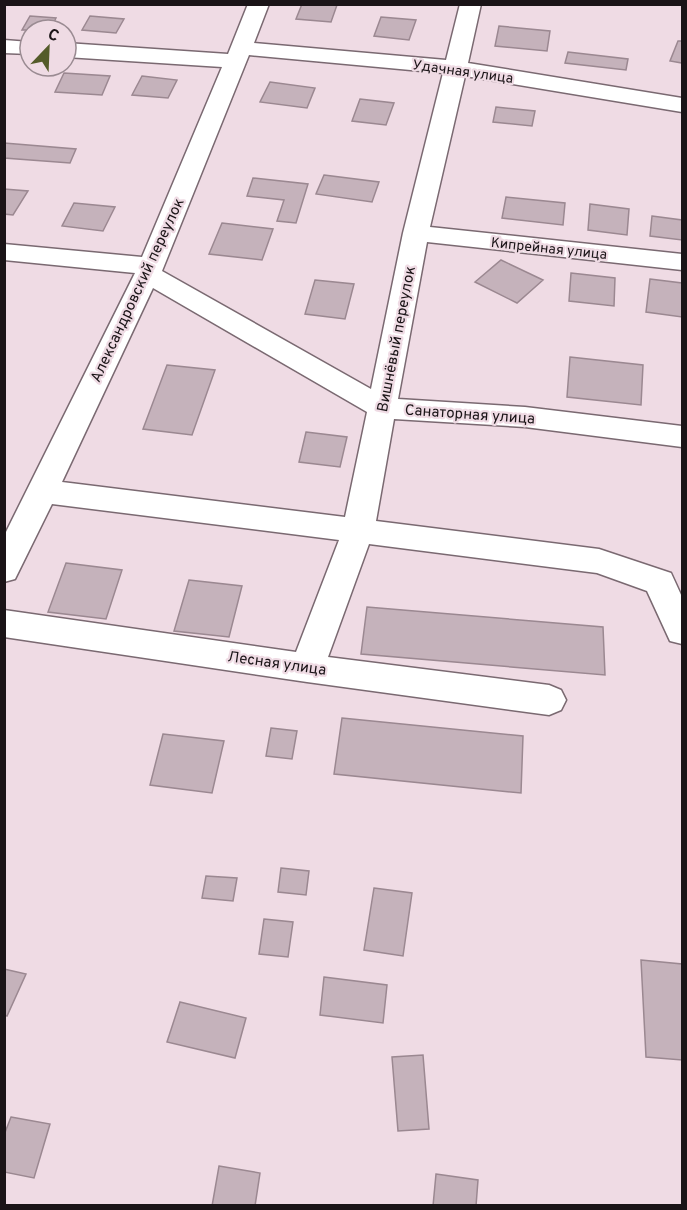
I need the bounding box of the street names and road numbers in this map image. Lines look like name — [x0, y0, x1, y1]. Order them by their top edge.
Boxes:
street label: Удачная улица — [411, 57, 514, 88]
street label: Александровский переулок — [87, 195, 189, 386]
street label: Кипрейная улица — [490, 235, 608, 264]
street label: Вишнёвый переулок — [374, 265, 421, 414]
street label: Санаторная улица — [404, 401, 536, 430]
street label: Лесная улица — [226, 648, 327, 681]

